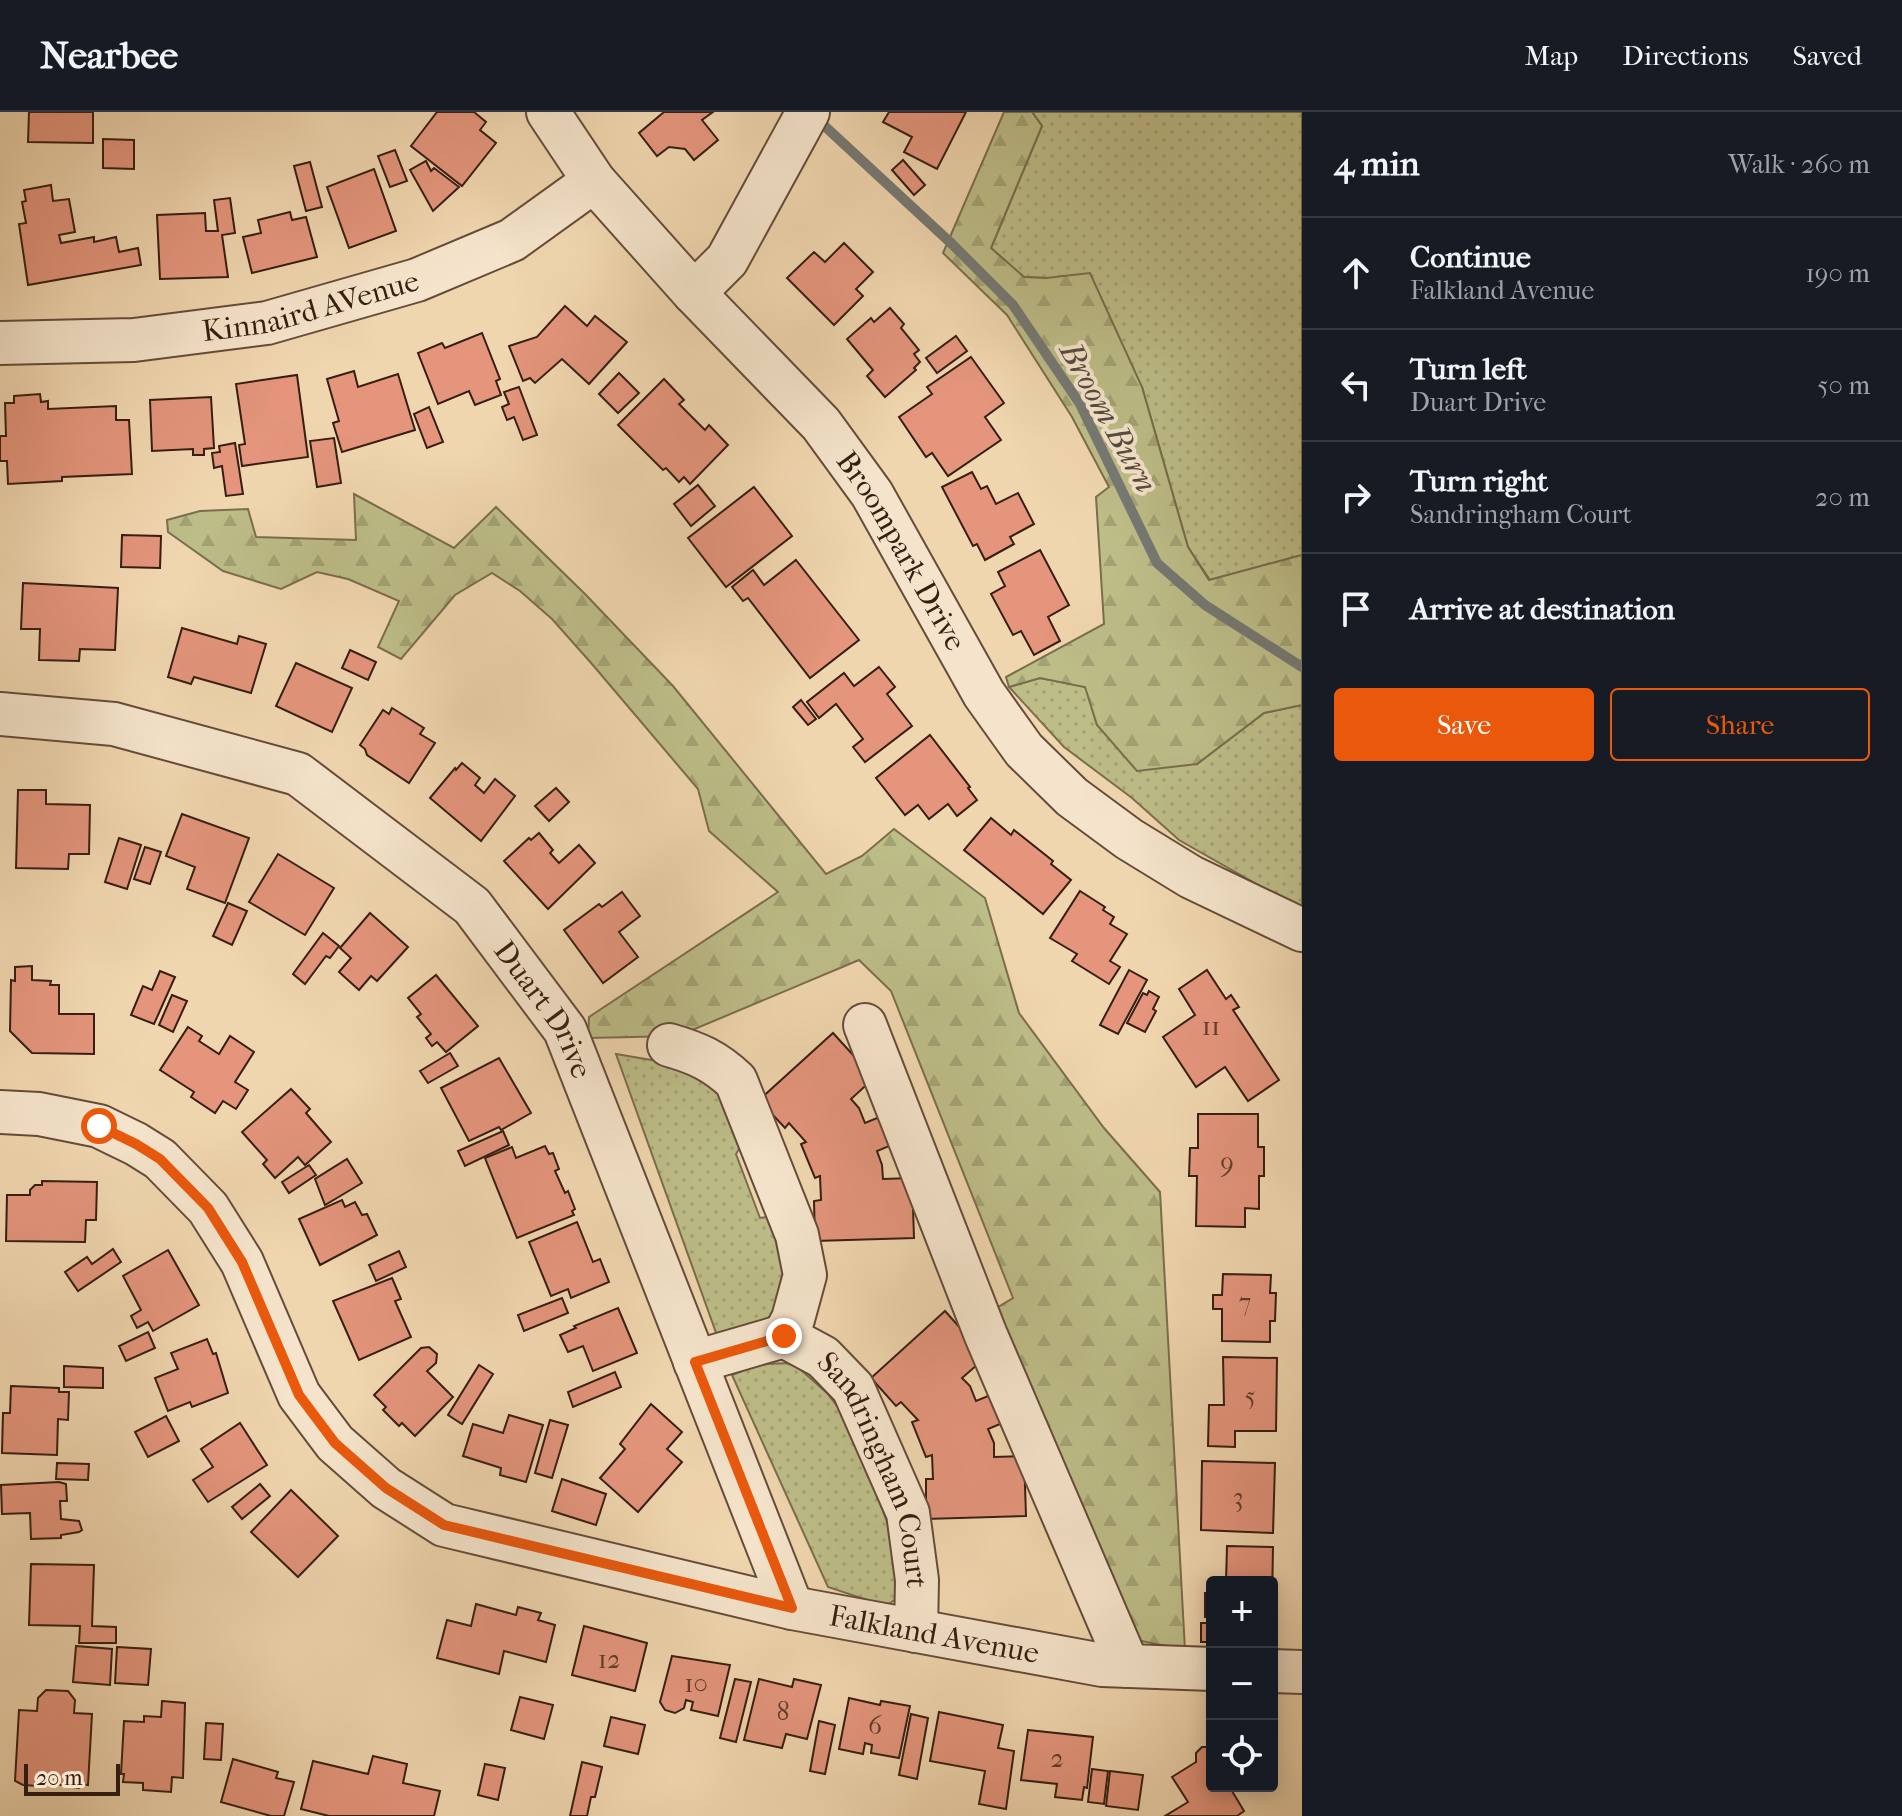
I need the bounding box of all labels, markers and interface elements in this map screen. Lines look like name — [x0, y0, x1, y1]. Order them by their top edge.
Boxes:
text: Nearbee — [40, 33, 178, 78]
text: Map — [1525, 39, 1578, 72]
text: Directions — [1622, 39, 1749, 72]
text: Saved — [1793, 39, 1862, 72]
text: 4 min — [1334, 144, 1419, 184]
text: Walk · 260 m — [1728, 149, 1870, 180]
text: Continue — [1410, 240, 1531, 275]
icon: ahead — [1334, 251, 1378, 295]
text: 190 m — [1806, 258, 1870, 289]
street label: Kinnaird AVenue — [200, 263, 423, 349]
text: Falkland Avenue — [1410, 275, 1594, 306]
water label: Broom Burn — [1051, 334, 1165, 499]
text: Turn left — [1410, 352, 1527, 387]
icon: left — [1334, 363, 1378, 407]
text: 50 m — [1817, 370, 1870, 401]
text: Duart Drive — [1410, 387, 1546, 418]
street label: Broompark Drive — [829, 445, 973, 657]
text: Turn right — [1410, 464, 1548, 499]
icon: right — [1334, 475, 1378, 519]
text: 20 m — [1815, 482, 1870, 513]
text: Sandringham Court — [1410, 499, 1632, 530]
icon: arrive — [1334, 587, 1378, 631]
text: Arrive at destination — [1410, 592, 1675, 627]
button: Save — [1334, 688, 1594, 761]
button: Share — [1610, 688, 1870, 761]
street label: Duart Drive — [486, 934, 599, 1083]
house number: 11 — [1202, 1011, 1220, 1042]
route start — [81, 1108, 117, 1144]
house number: 9 — [1220, 1147, 1234, 1178]
house number: 7 — [1239, 1287, 1251, 1318]
route end — [766, 1318, 802, 1354]
street label: Sandringham Court — [810, 1345, 934, 1589]
house number: 5 — [1244, 1381, 1256, 1412]
house number: 3 — [1233, 1482, 1243, 1513]
map controls — [1206, 1576, 1278, 1792]
button: + — [1206, 1576, 1278, 1648]
street label: Falkland Avenue — [826, 1598, 1042, 1671]
house number: 12 — [598, 1644, 620, 1675]
button: − — [1206, 1648, 1278, 1720]
house number: 10 — [684, 1668, 708, 1699]
house number: 8 — [776, 1696, 790, 1727]
house number: 6 — [868, 1710, 883, 1741]
button: locate — [1206, 1720, 1278, 1792]
house number: 2 — [1050, 1743, 1064, 1774]
scale bar — [24, 1760, 120, 1796]
text: 20 m — [36, 1765, 82, 1791]

